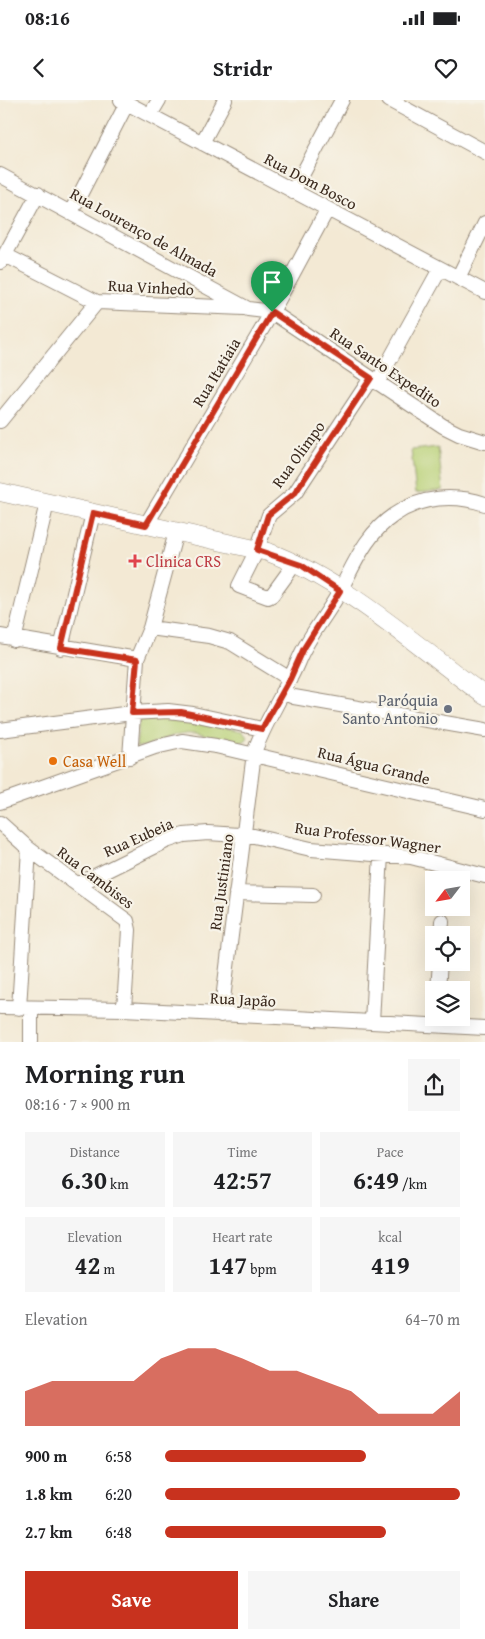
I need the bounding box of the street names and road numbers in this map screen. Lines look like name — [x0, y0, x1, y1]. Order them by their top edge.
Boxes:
street label: Rua Dom Bosco — [260, 146, 362, 216]
street label: Rua Lourenço de Almada — [66, 181, 223, 283]
street label: Rua Vinhedo — [107, 273, 195, 301]
street label: Rua Santo Expedito — [325, 321, 447, 413]
street label: Rua Itatiaia — [186, 333, 246, 411]
street label: Rua Olimpo — [266, 416, 330, 492]
street label: Rua Água Grande — [315, 739, 433, 791]
street label: Rua Eubeia — [100, 811, 177, 863]
street label: Rua Professor Wagner — [293, 815, 443, 859]
street label: Rua Justiniano — [202, 832, 240, 932]
street label: Rua Cambises — [52, 840, 140, 914]
street label: Rua Japão — [209, 985, 277, 1013]

